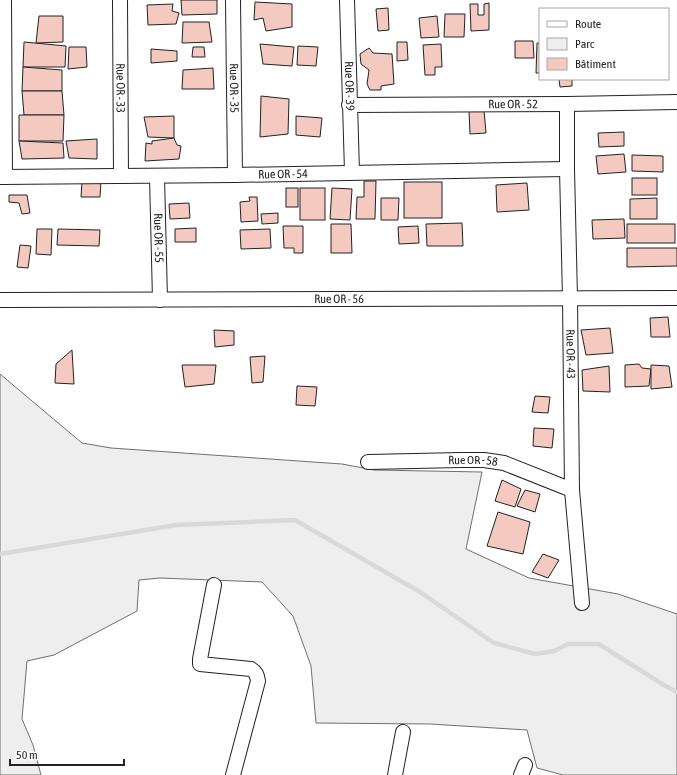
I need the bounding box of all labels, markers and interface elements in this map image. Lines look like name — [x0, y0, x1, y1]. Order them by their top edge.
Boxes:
legend — [539, 8, 669, 80]
text: Route — [575, 17, 601, 31]
text: Parc — [575, 37, 595, 51]
text: Bâtiment — [575, 57, 616, 71]
street label: Rue OR - 39 — [342, 61, 357, 111]
street label: Rue OR - 33 — [113, 63, 128, 113]
street label: Rue OR - 35 — [227, 63, 241, 113]
street label: Rue OR - 52 — [488, 97, 538, 111]
street label: Rue OR - 54 — [258, 167, 308, 182]
street label: Rue OR - 55 — [151, 213, 166, 263]
street label: Rue OR - 56 — [314, 292, 364, 306]
street label: Rue OR - 43 — [563, 329, 578, 379]
street label: Rue OR - 58 — [448, 453, 499, 469]
scale bar — [10, 741, 124, 767]
text: 50 m — [16, 748, 38, 762]

